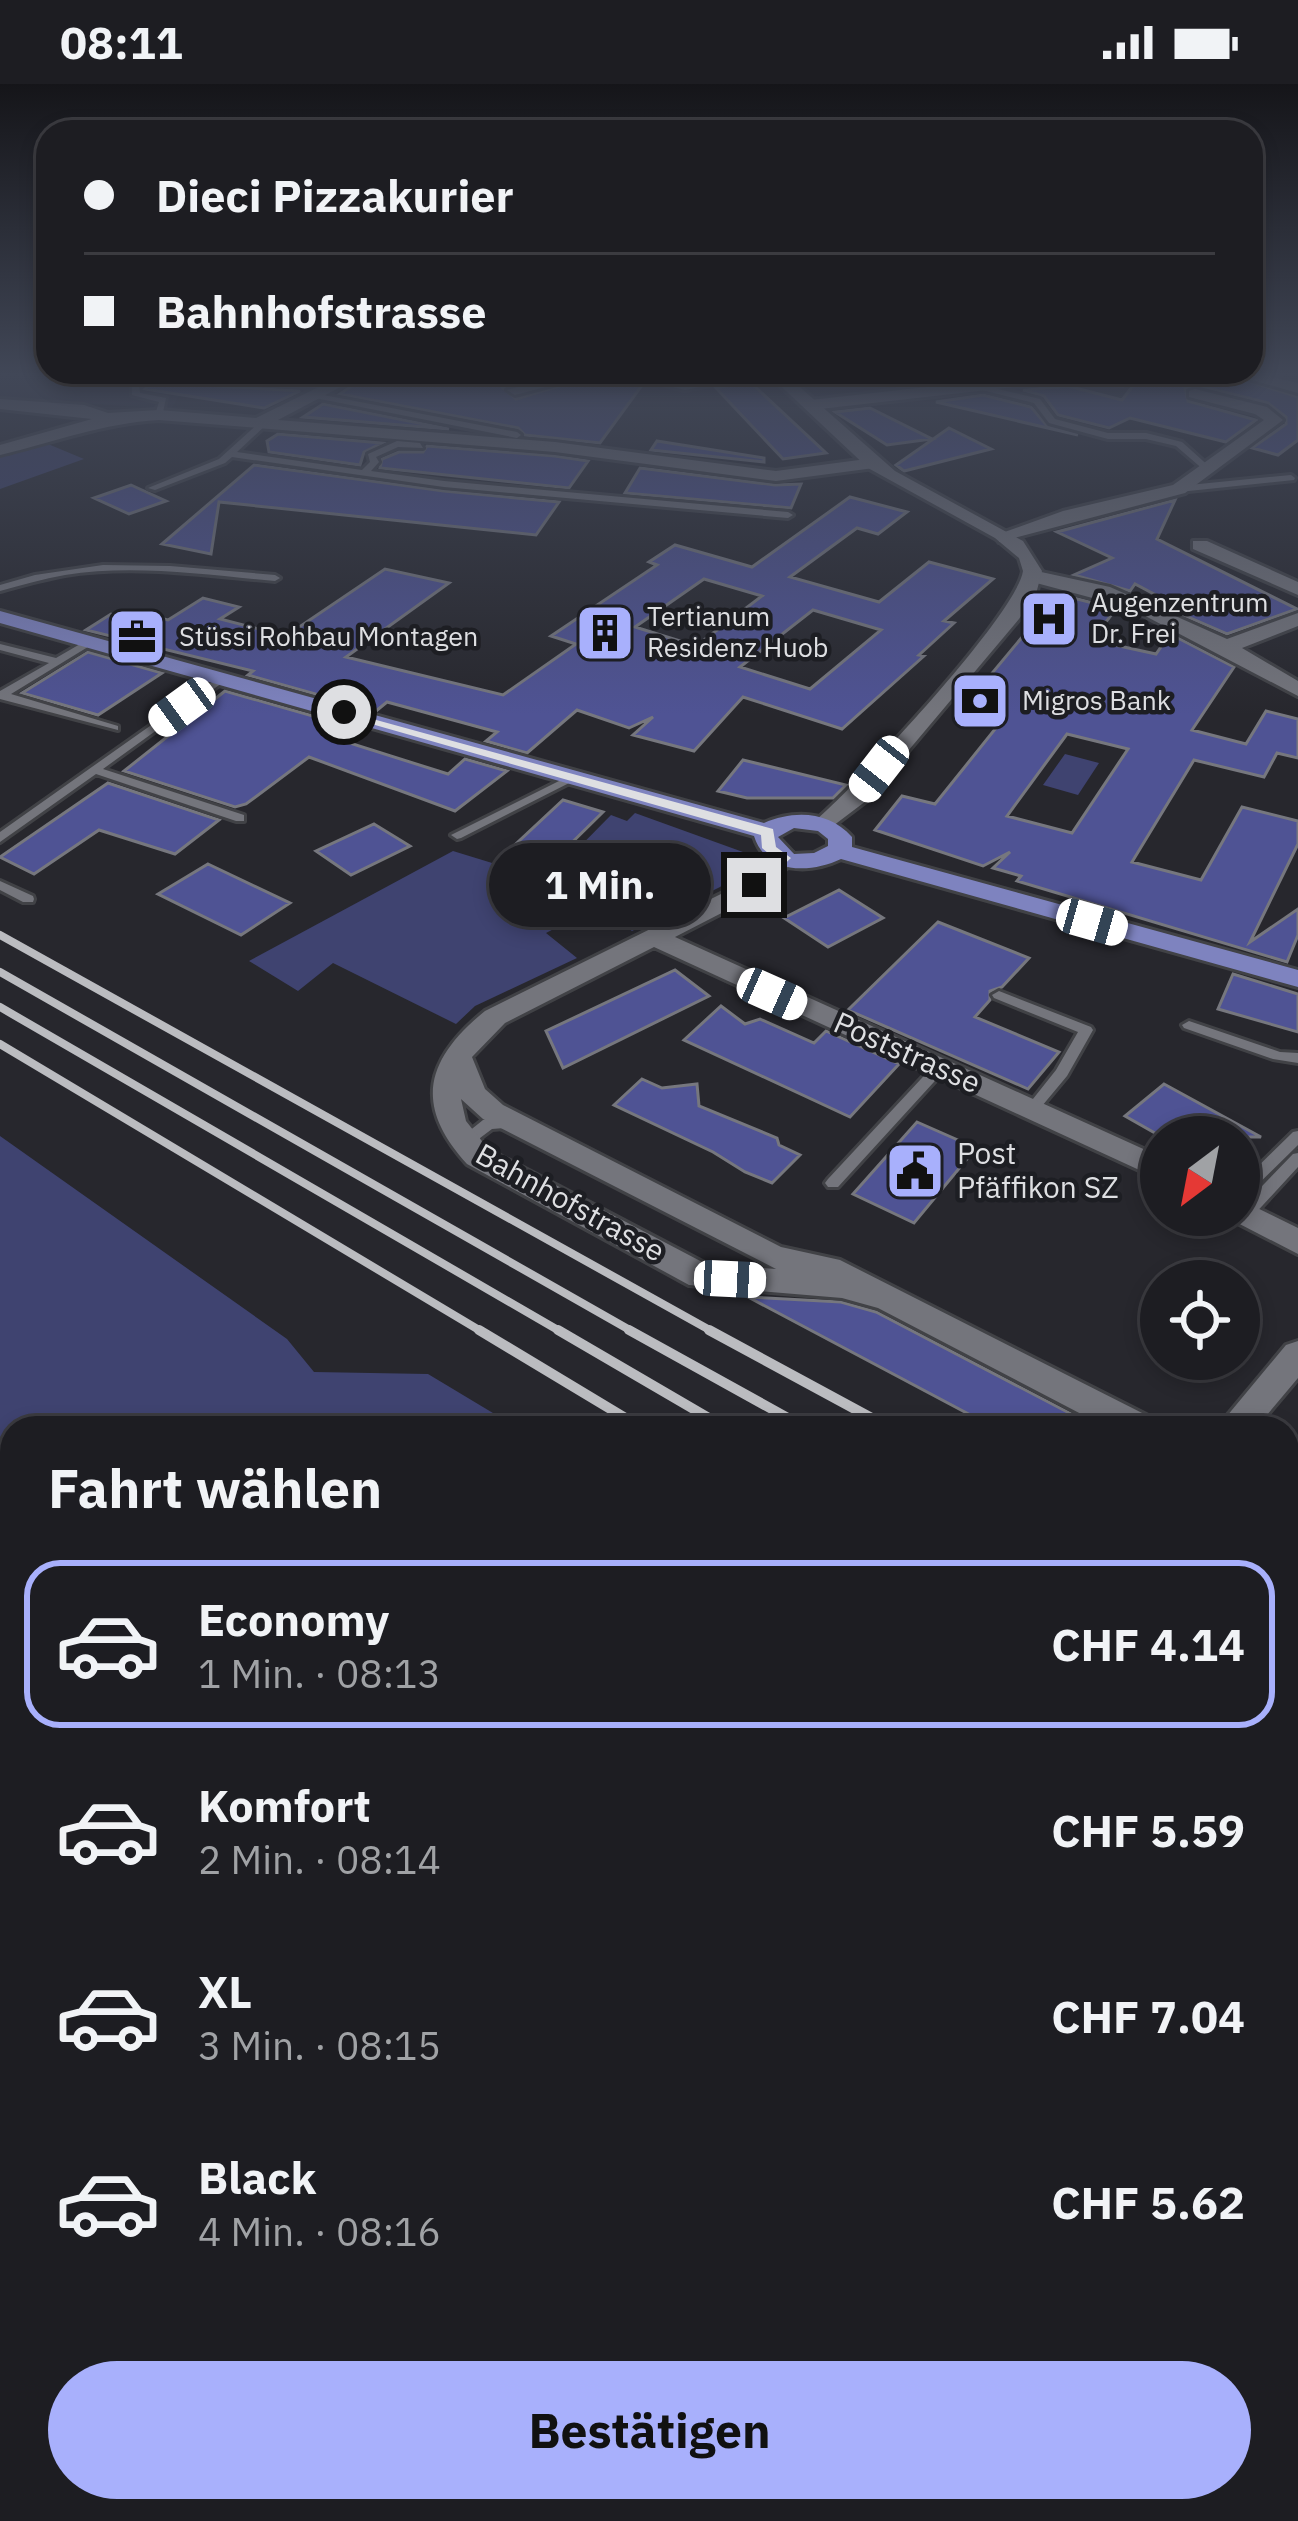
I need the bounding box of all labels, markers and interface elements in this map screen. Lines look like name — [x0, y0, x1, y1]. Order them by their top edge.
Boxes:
text: 08:11 — [60, 13, 183, 71]
text: Dieci Pizzakurier — [156, 166, 514, 224]
text: Bahnhofstrasse — [156, 282, 486, 340]
place label: Augenzentrum Dr. Frei — [1091, 584, 1269, 650]
hospital icon: Augenzentrum Dr. Frei — [1018, 588, 1080, 650]
place label: Tertianum Residenz Huob — [647, 598, 829, 664]
building icon: Tertianum Residenz Huob — [574, 602, 636, 664]
office icon: Stüssi Rohbau Montagen — [106, 606, 168, 668]
place label: Stüssi Rohbau Montagen — [179, 618, 478, 653]
bank icon: Migros Bank — [949, 670, 1011, 732]
car — [142, 671, 222, 743]
place label: Migros Bank — [1022, 682, 1171, 717]
route start — [317, 685, 371, 739]
car — [843, 730, 915, 808]
callout: 1 Min. — [490, 843, 712, 927]
route end — [727, 858, 781, 912]
text: 1 Min. — [544, 859, 656, 910]
car — [1052, 895, 1132, 949]
car — [732, 963, 812, 1025]
street label: Poststrasse — [828, 1002, 987, 1101]
north arrow — [1140, 1116, 1260, 1236]
map controls — [1140, 1116, 1260, 1380]
place label: Post Pfäffikon SZ — [957, 1133, 1119, 1206]
street label: Bahnhofstrasse — [469, 1134, 672, 1270]
public building icon: Post Pfäffikon SZ — [884, 1140, 946, 1202]
car — [693, 1259, 767, 1299]
button: locate — [1140, 1260, 1260, 1380]
text: Fahrt wählen — [48, 1453, 382, 1523]
icon: car — [54, 1590, 162, 1698]
text: Economy — [198, 1590, 389, 1648]
text: CHF 4.14 — [1051, 1615, 1245, 1673]
text: 1 Min. · 08:13 — [198, 1648, 441, 1699]
icon: car — [54, 1776, 162, 1884]
text: Komfort — [198, 1776, 371, 1834]
text: CHF 5.59 — [1051, 1801, 1245, 1859]
text: 2 Min. · 08:14 — [198, 1834, 441, 1885]
icon: car — [54, 1962, 162, 2070]
text: XL — [198, 1962, 252, 2020]
text: CHF 7.04 — [1051, 1987, 1245, 2045]
text: 3 Min. · 08:15 — [198, 2020, 441, 2071]
icon: car — [54, 2148, 162, 2256]
text: Black — [198, 2148, 317, 2206]
text: CHF 5.62 — [1051, 2173, 1245, 2231]
text: 4 Min. · 08:16 — [198, 2206, 441, 2257]
button: Bestätigen — [48, 2361, 1251, 2499]

